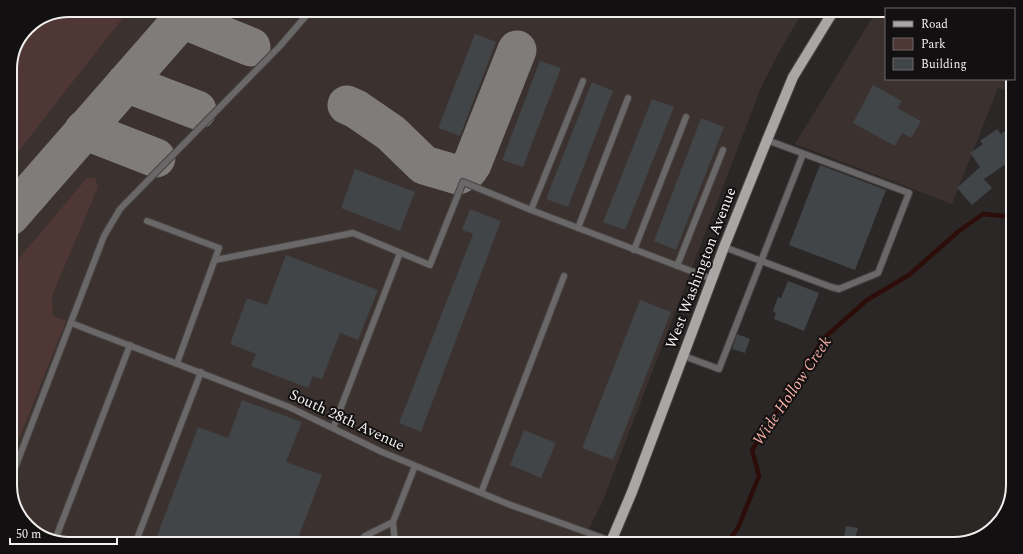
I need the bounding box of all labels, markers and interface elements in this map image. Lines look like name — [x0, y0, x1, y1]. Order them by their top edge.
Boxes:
legend — [885, 8, 1015, 80]
text: Road — [921, 15, 948, 34]
text: Park — [921, 35, 946, 54]
text: Building — [921, 55, 967, 74]
street label: West Washington Avenue — [660, 184, 742, 352]
water label: Wide Hollow Creek — [746, 331, 838, 450]
street label: South 28th Avenue — [286, 383, 408, 457]
scale bar — [10, 520, 117, 546]
text: 50 m — [16, 525, 41, 544]

